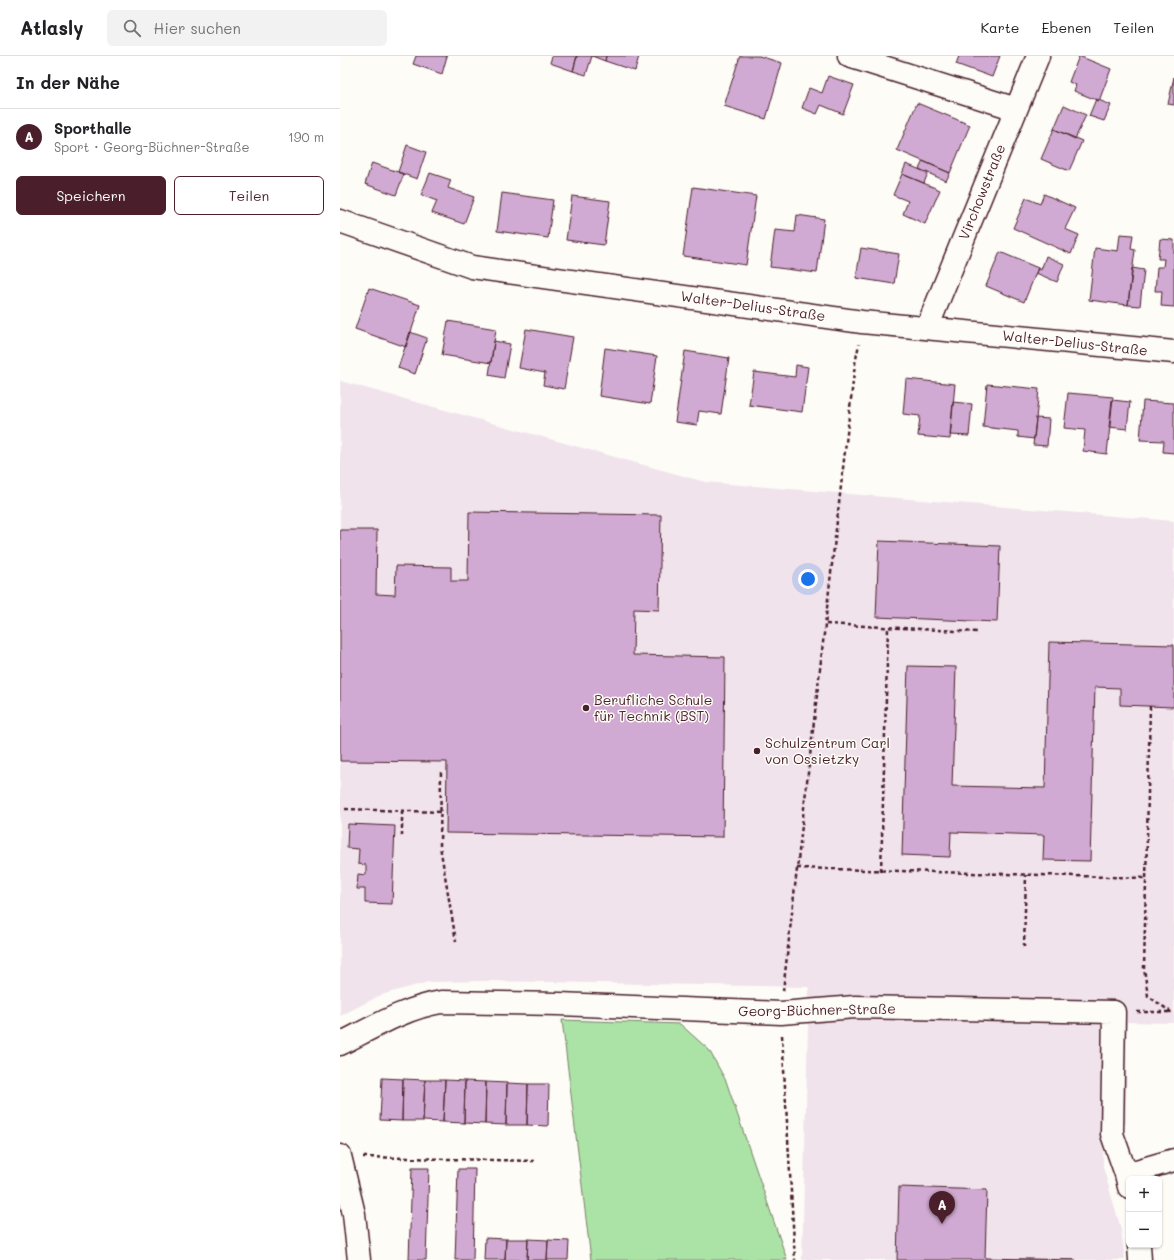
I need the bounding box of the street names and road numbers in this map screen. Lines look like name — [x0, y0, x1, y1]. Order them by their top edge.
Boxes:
street label: Virchowstraße — [954, 141, 1009, 243]
street label: Walter-Delius-Straße — [679, 286, 827, 325]
street label: Walter-Delius-Straße — [1001, 325, 1149, 360]
street label: Georg-Büchner-Straße — [738, 999, 896, 1020]

